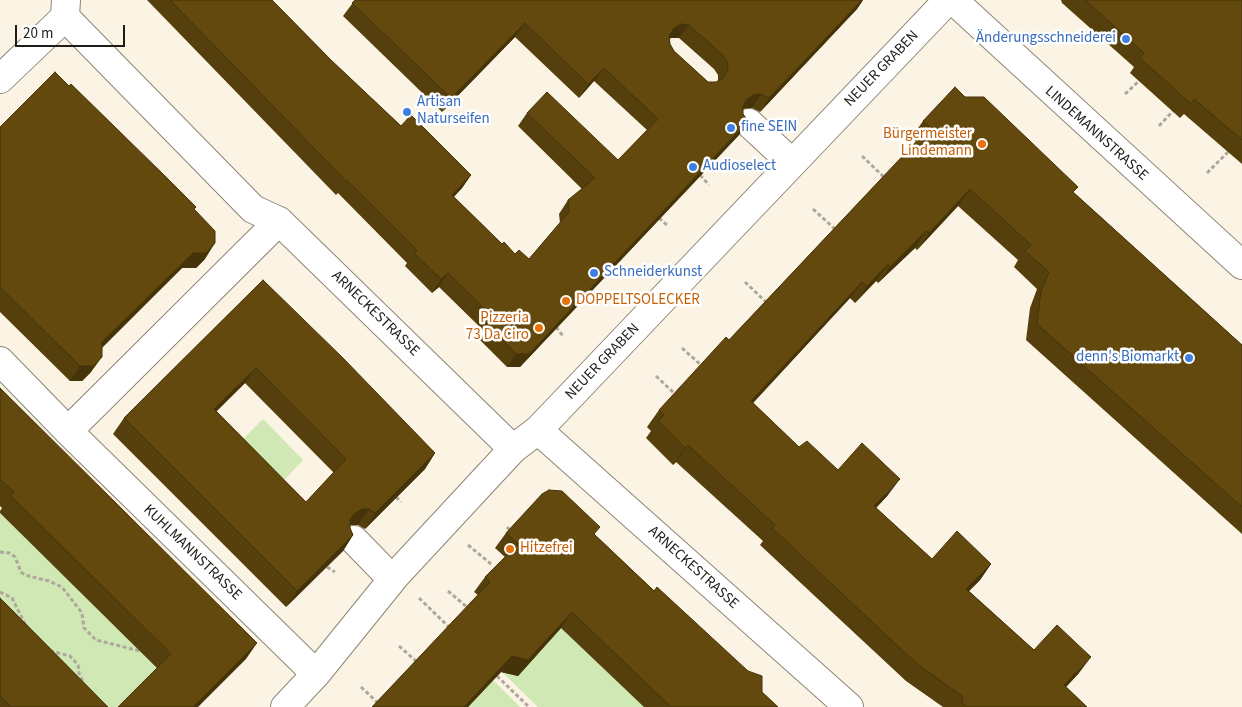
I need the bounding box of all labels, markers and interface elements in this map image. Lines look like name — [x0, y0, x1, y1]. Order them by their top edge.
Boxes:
scale bar — [18, 15, 128, 47]
text: 20 m — [23, 23, 53, 44]
street label: NEUER GRABEN — [841, 27, 923, 111]
place label: Änderungsschneiderei — [976, 30, 1116, 48]
marker: Änderungsschneiderei — [1120, 33, 1132, 45]
street label: LINDEMANNSTRASSE — [1041, 83, 1151, 185]
place label: Artisan Naturseifen — [417, 94, 490, 129]
marker: Artisan Naturseifen — [401, 106, 413, 118]
place label: fine SEIN — [741, 119, 797, 137]
marker: fine SEIN — [725, 122, 737, 134]
place label: Bürgermeister Lindemann — [883, 126, 972, 161]
marker: Bürgermeister Lindemann — [976, 138, 988, 150]
place label: Audioselect — [703, 158, 776, 176]
marker: Audioselect — [687, 161, 699, 173]
place label: Schneiderkunst — [604, 264, 702, 282]
street label: ARNECKESTRASSE — [327, 267, 423, 361]
marker: Schneiderkunst — [588, 267, 600, 279]
place label: DOPPELTSOLECKER — [576, 292, 700, 310]
marker: DOPPELTSOLECKER — [560, 295, 572, 307]
place label: Pizzeria 73 Da Ciro — [466, 310, 529, 345]
street label: NEUER GRABEN — [562, 320, 644, 404]
marker: Pizzeria 73 Da Ciro — [533, 322, 545, 334]
place label: denn's Biomarkt — [1076, 349, 1179, 367]
marker: denn's Biomarkt — [1183, 352, 1195, 364]
street label: KUHLMANNSTRASSE — [139, 501, 245, 605]
street label: ARNECKESTRASSE — [644, 523, 742, 613]
place label: Hitzefrei — [520, 540, 573, 558]
marker: Hitzefrei — [504, 543, 516, 555]

